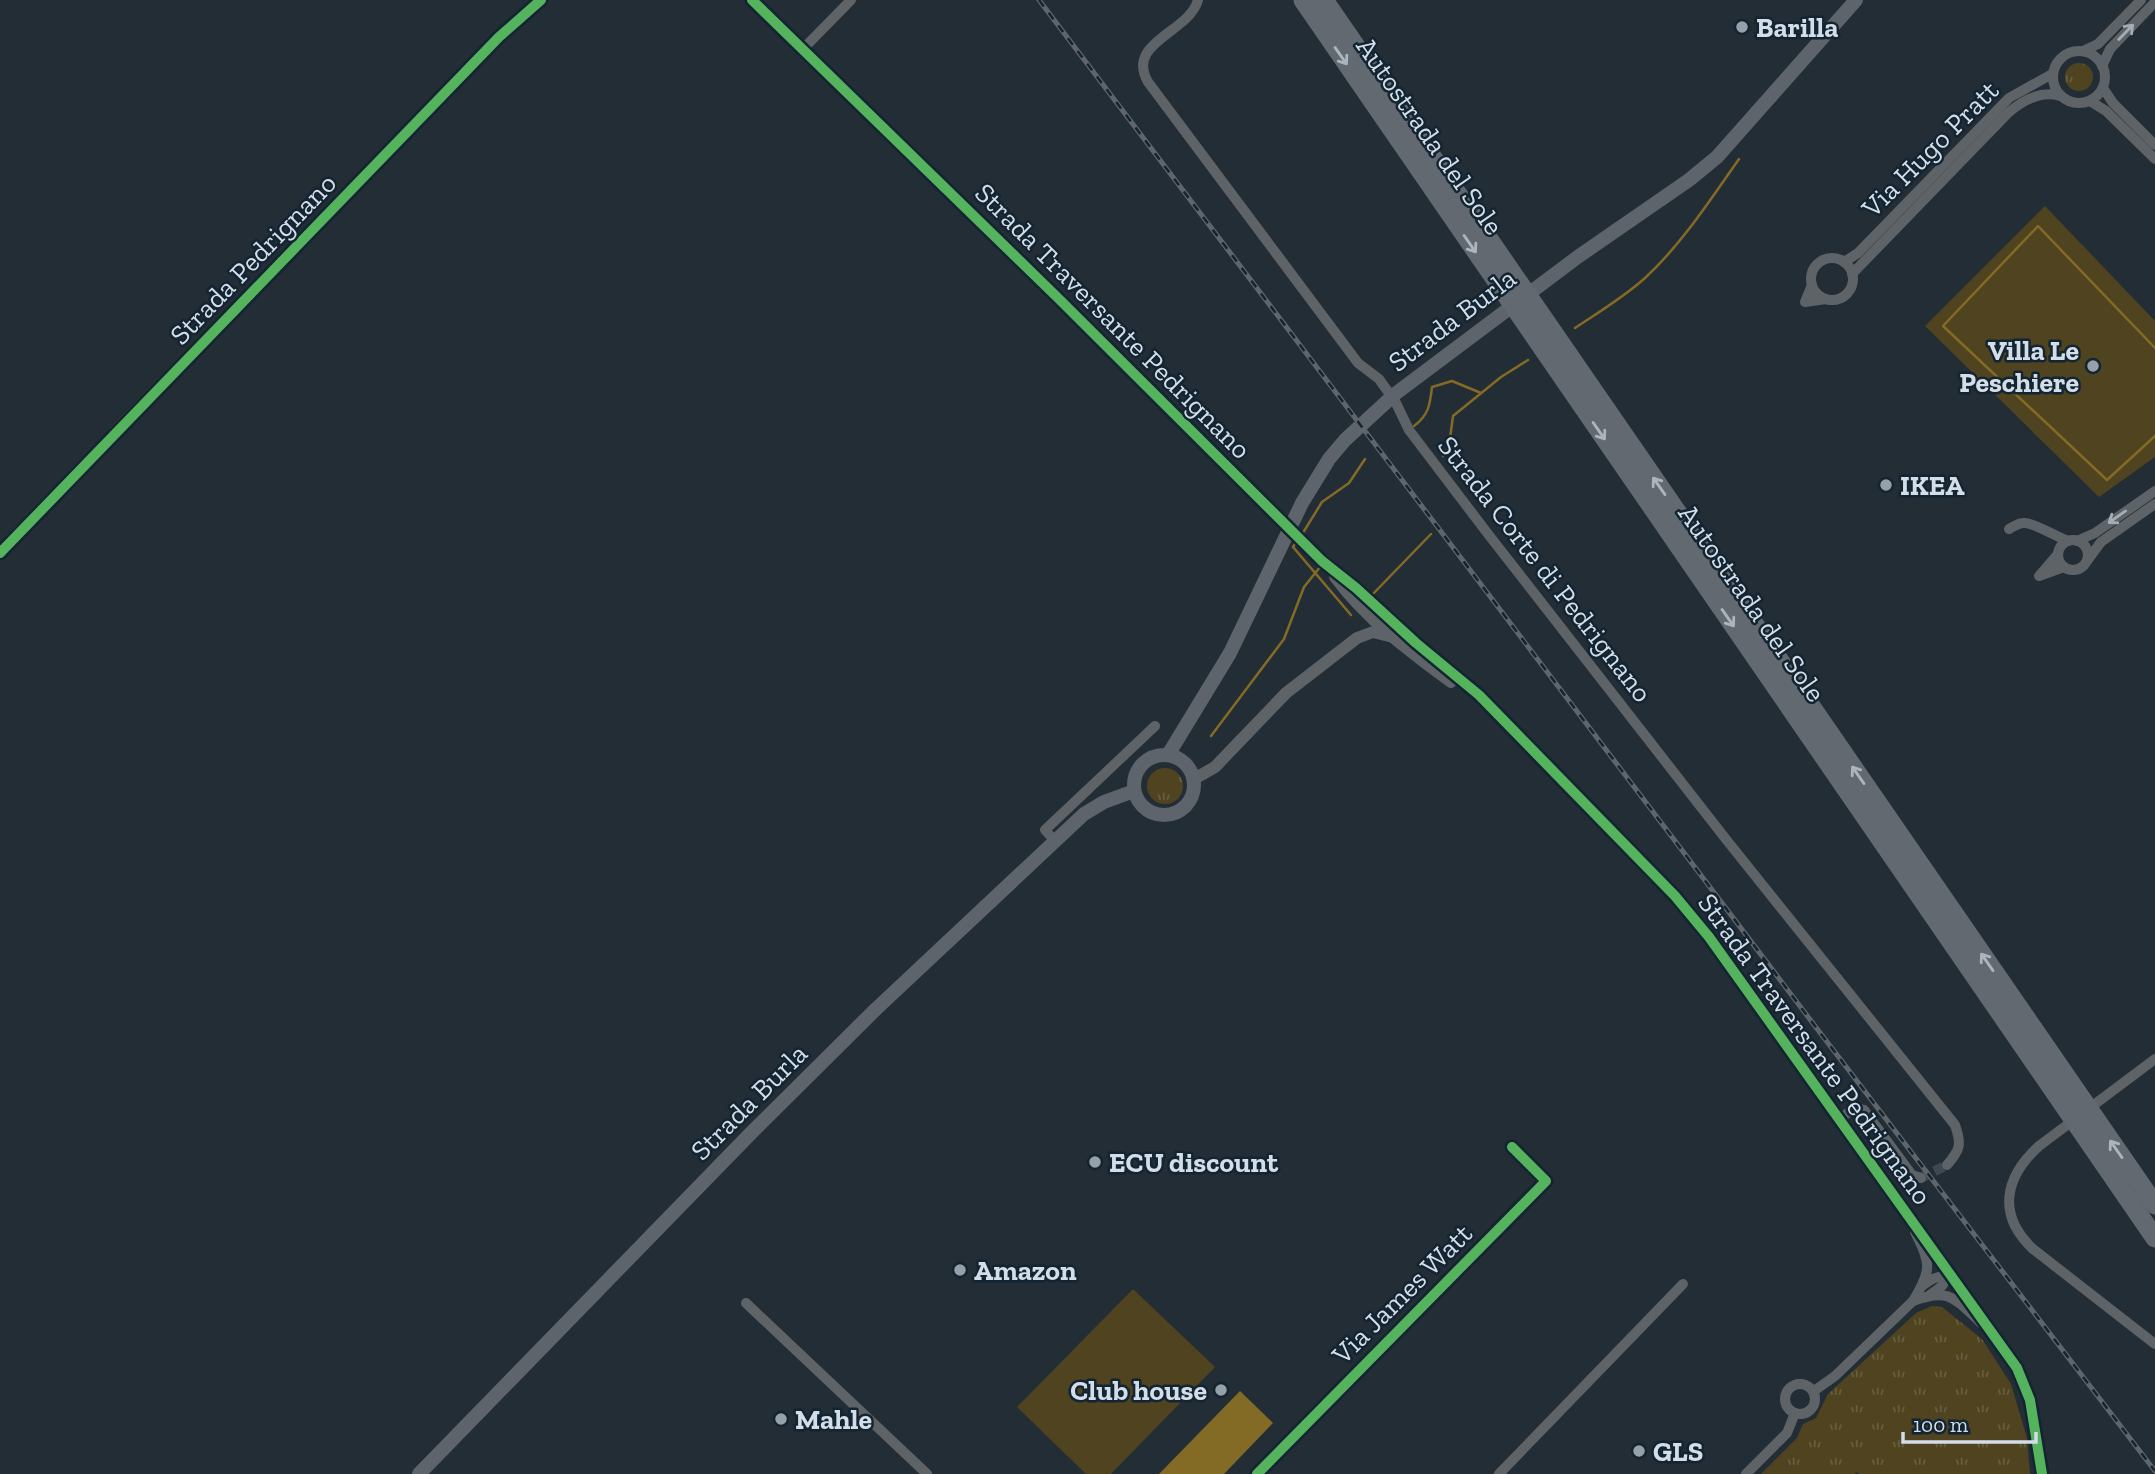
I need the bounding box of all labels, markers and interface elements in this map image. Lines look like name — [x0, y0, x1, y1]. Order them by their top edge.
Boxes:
place label: Barilla — [1756, 11, 1838, 44]
marker: Barilla — [1734, 19, 1750, 35]
one-way arrow — [2118, 24, 2135, 41]
street label: Autostrada del Sole — [1350, 31, 1510, 241]
one-way arrow — [1334, 46, 1348, 65]
street label: Via Hugo Pratt — [1854, 73, 2006, 225]
street label: Strada Pedrignano — [163, 167, 343, 351]
street label: Strada Traversante Pedrignano — [968, 176, 1258, 466]
one-way arrow — [1463, 233, 1477, 253]
street label: Strada Burla — [1382, 261, 1523, 379]
place label: Villa Le Peschiere — [1959, 334, 2079, 399]
marker: Villa Le Peschiere — [2085, 358, 2101, 374]
one-way arrow — [1592, 421, 1606, 440]
street label: Strada Corte di Pedrignano — [1431, 429, 1659, 709]
place label: IKEA — [1900, 469, 1965, 502]
one-way arrow — [1652, 477, 1666, 497]
marker: IKEA — [1878, 477, 1894, 493]
street label: Autostrada del Sole — [1672, 498, 1832, 708]
one-way arrow — [2108, 510, 2127, 524]
one-way arrow — [1721, 608, 1735, 627]
one-way arrow — [1851, 766, 1865, 785]
street label: Strada Traversante Pedrignano — [1691, 887, 1939, 1211]
one-way arrow — [1980, 953, 1994, 972]
street label: Strada Burla — [684, 1037, 814, 1167]
one-way arrow — [2109, 1140, 2123, 1159]
place label: ECU discount — [1109, 1146, 1279, 1179]
marker: ECU discount — [1087, 1154, 1103, 1170]
street label: Via James Watt — [1324, 1217, 1479, 1372]
place label: Amazon — [974, 1254, 1077, 1287]
marker: Amazon — [952, 1262, 968, 1278]
place label: Club house — [1070, 1374, 1207, 1407]
marker: Club house — [1213, 1382, 1229, 1398]
scale bar — [1903, 1400, 2036, 1444]
place label: Mahle — [795, 1403, 872, 1436]
marker: Mahle — [773, 1411, 789, 1427]
text: 100 m — [1913, 1412, 1968, 1437]
place label: GLS — [1653, 1435, 1703, 1468]
marker: GLS — [1631, 1443, 1647, 1459]

